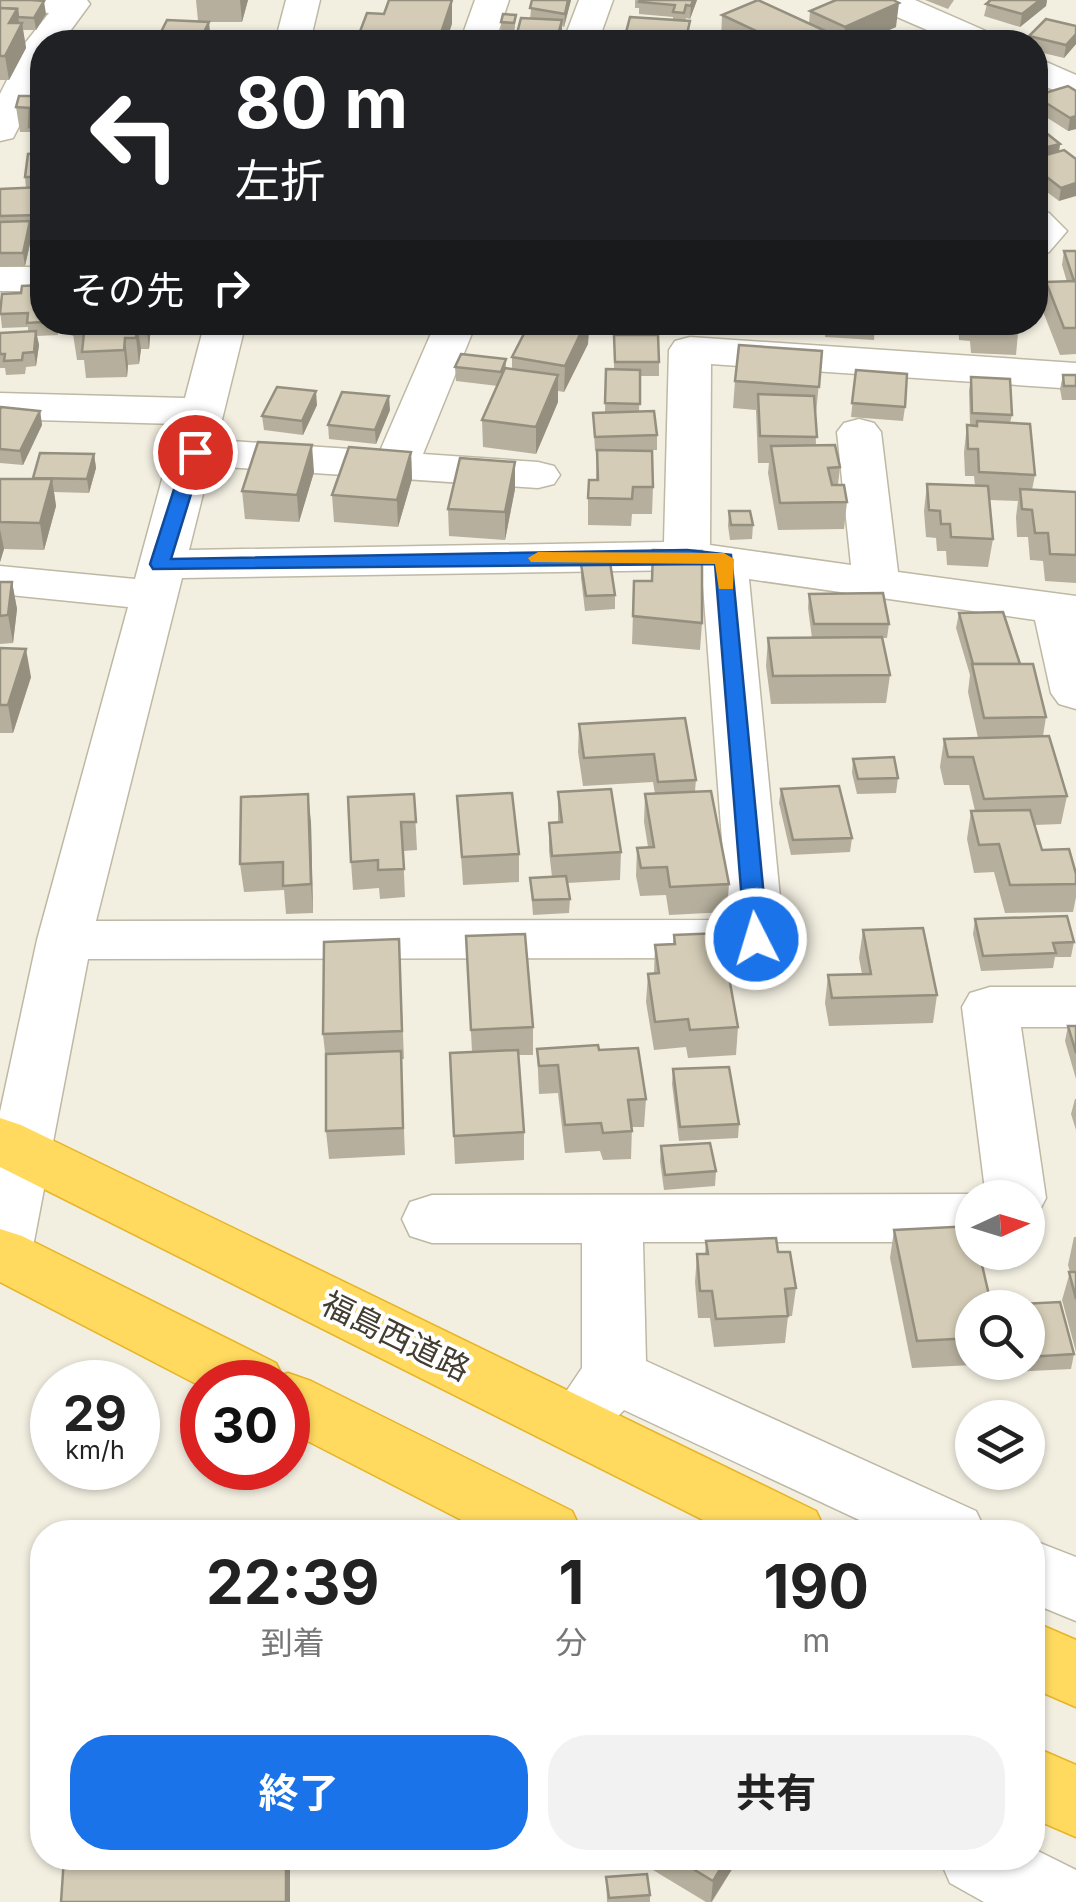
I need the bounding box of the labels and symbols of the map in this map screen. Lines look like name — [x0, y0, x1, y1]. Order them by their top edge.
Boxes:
pin — [153, 410, 238, 495]
position arrow — [704, 887, 808, 991]
north arrow — [955, 1180, 1045, 1270]
street label: 福島西道路 — [316, 1283, 476, 1389]
speed limit sign: 30 — [180, 1360, 310, 1490]

